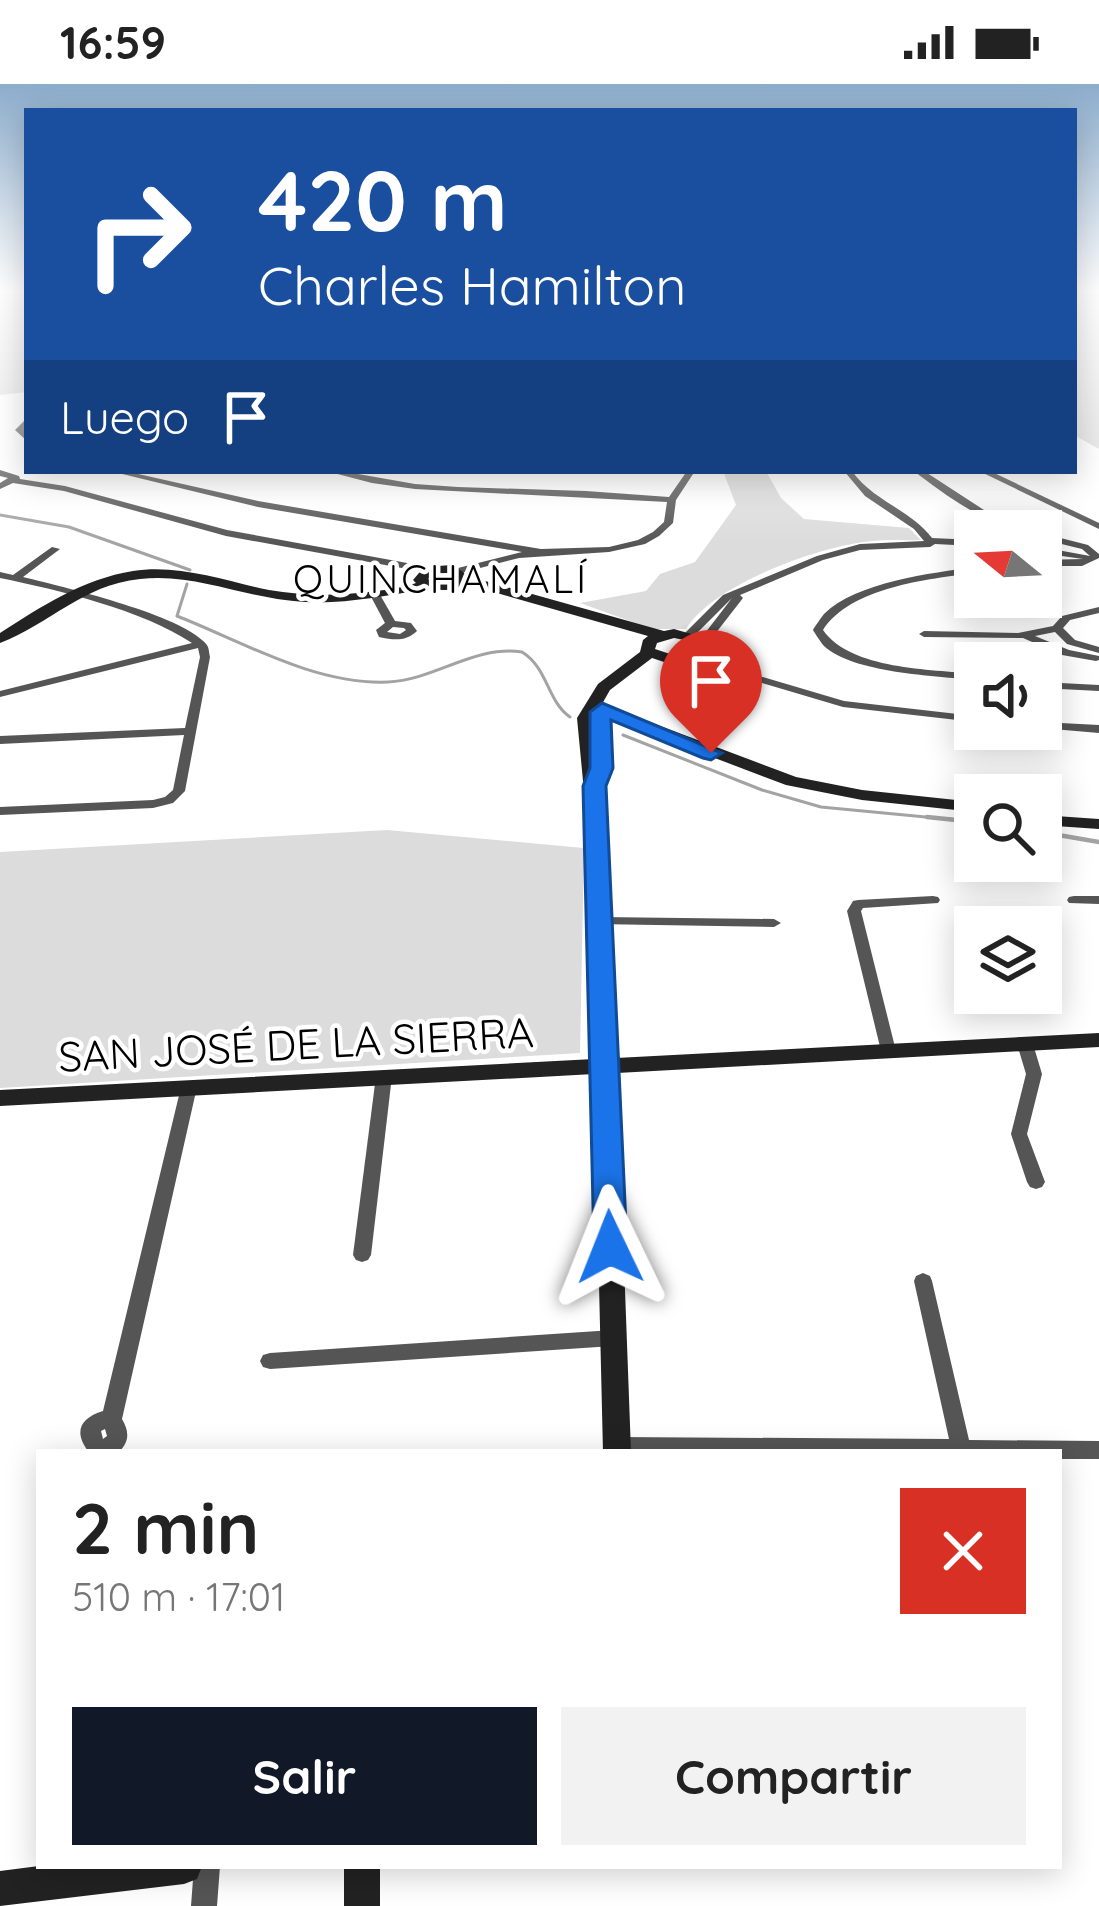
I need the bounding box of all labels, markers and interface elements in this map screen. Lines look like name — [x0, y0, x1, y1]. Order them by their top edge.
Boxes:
text: 16:59 — [60, 14, 166, 70]
text: 420 m — [258, 147, 508, 252]
icon: right — [60, 156, 216, 312]
text: Charles Hamilton — [258, 251, 686, 319]
icon: arrive — [213, 384, 279, 450]
text: Luego — [60, 389, 189, 445]
north arrow — [954, 510, 1062, 618]
map controls — [954, 510, 1062, 1014]
district label: QUINCHAMALÍ — [293, 554, 589, 603]
pin — [660, 630, 762, 753]
button: sound — [954, 642, 1062, 750]
icon: arrive — [678, 648, 744, 714]
button: search — [954, 774, 1062, 882]
button: layers — [954, 906, 1062, 1014]
street label: SAN JOSÉ DE LA SIERRA — [57, 1005, 535, 1083]
position arrow — [547, 1184, 673, 1310]
text: 2 min — [72, 1482, 259, 1572]
button: close — [900, 1488, 1026, 1614]
text: 510 m · 17:01 — [72, 1572, 285, 1621]
button: Salir — [72, 1707, 537, 1845]
button: Compartir — [561, 1707, 1026, 1845]

